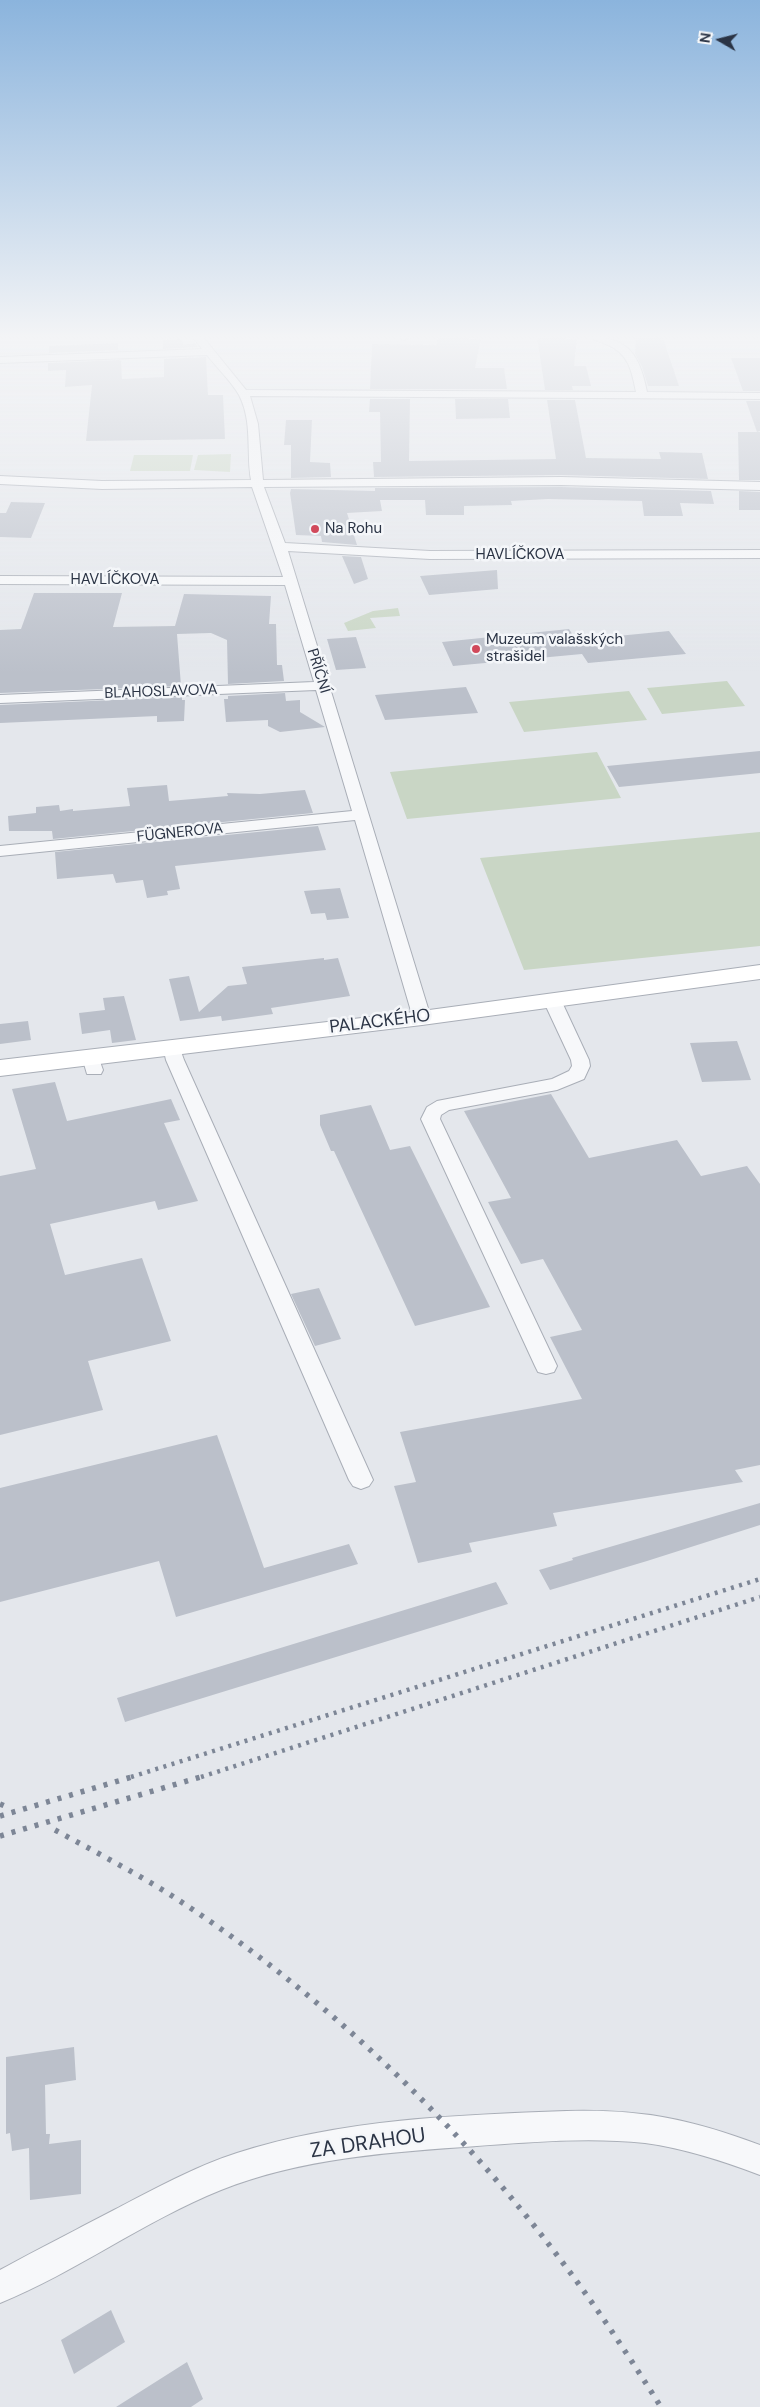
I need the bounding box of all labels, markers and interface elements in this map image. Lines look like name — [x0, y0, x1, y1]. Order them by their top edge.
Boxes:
north arrow — [695, 15, 745, 65]
text: N — [696, 32, 715, 44]
place label: Na Rohu — [325, 520, 382, 538]
marker: Na Rohu — [309, 523, 321, 535]
street label: HAVLÍČKOVA — [476, 546, 564, 564]
street label: HAVLÍČKOVA — [71, 571, 159, 589]
place label: Muzeum valašských strašidel — [486, 631, 623, 666]
marker: Muzeum valašských strašidel — [470, 643, 482, 655]
street label: PŘÍČNÍ — [303, 646, 333, 696]
street label: BLAHOSLAVOVA — [104, 681, 218, 703]
street label: FÜGNEROVA — [136, 820, 224, 846]
street label: PALACKÉHO — [328, 1005, 432, 1039]
street label: ZA DRAHOU — [309, 2123, 427, 2165]

